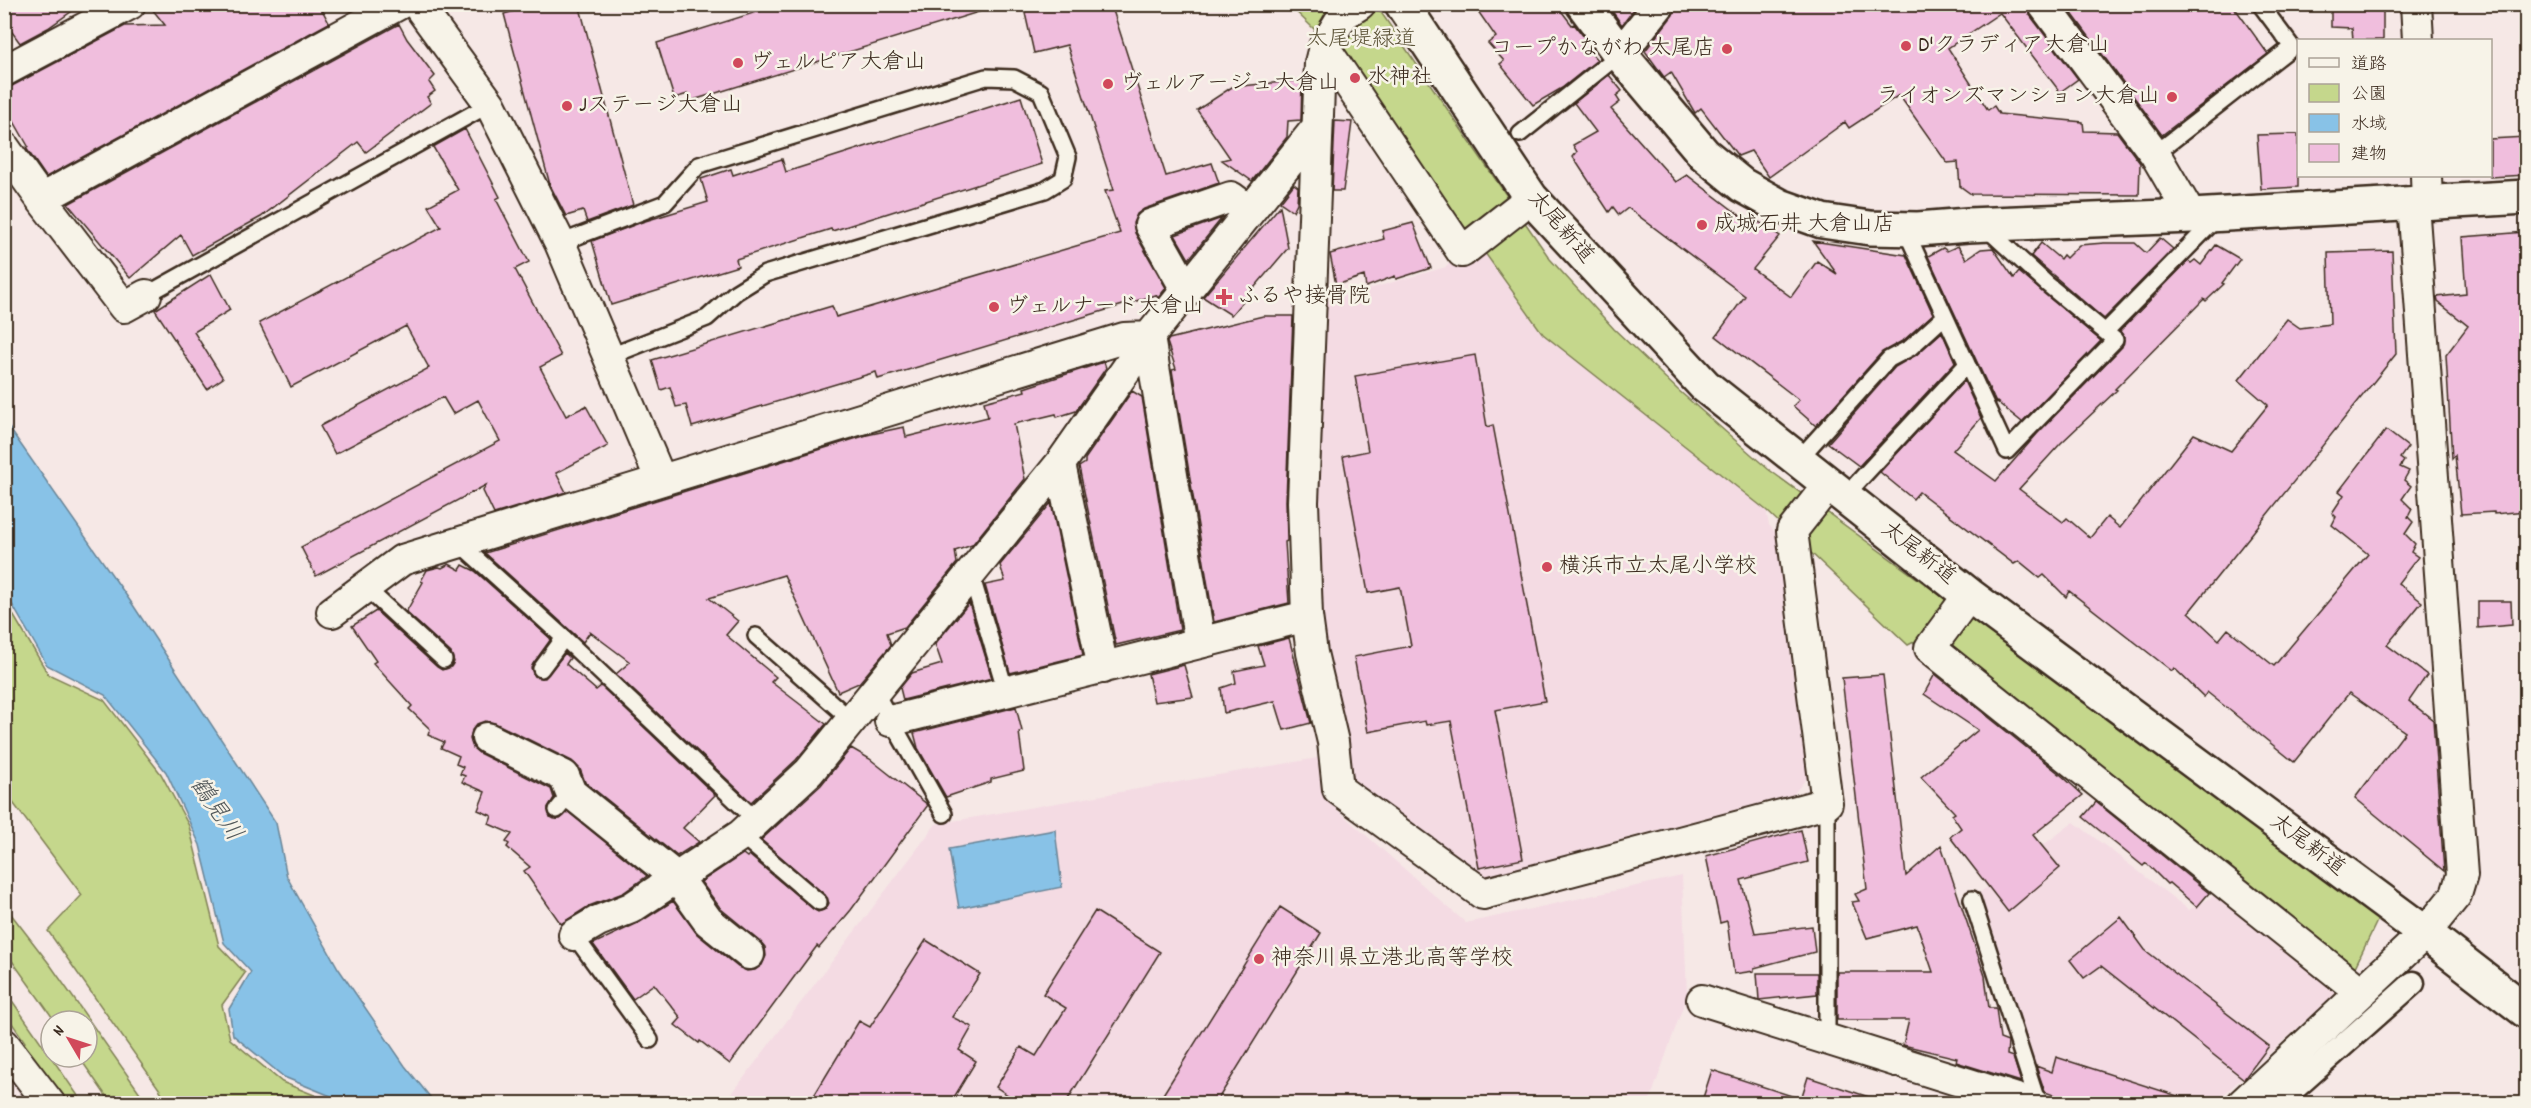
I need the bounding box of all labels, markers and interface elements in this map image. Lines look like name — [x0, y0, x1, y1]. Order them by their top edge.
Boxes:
park label: 太尾堤緑道 — [1306, 25, 1416, 56]
place label: D'クラディア大倉山 — [1918, 31, 2110, 62]
place label: コープかながわ 太尾店 — [1491, 34, 1715, 65]
marker: D'クラディア大倉山 — [1899, 39, 1913, 53]
legend — [2297, 39, 2492, 177]
marker: コープかながわ 太尾店 — [1720, 42, 1734, 56]
place label: ヴェルピア大倉山 — [750, 48, 926, 79]
text: 道路 — [2351, 53, 2387, 78]
marker: ヴェルピア大倉山 — [731, 56, 745, 70]
place label: 水神社 — [1367, 63, 1433, 94]
place label: ヴェルアージュ大倉山 — [1120, 69, 1340, 100]
marker: 水神社 — [1348, 71, 1362, 85]
marker: ヴェルアージュ大倉山 — [1101, 77, 1115, 91]
place label: ライオンズマンション大倉山 — [1877, 82, 2160, 113]
text: 公園 — [2351, 83, 2387, 108]
marker: ライオンズマンション大倉山 — [2165, 90, 2179, 104]
place label: Jステージ大倉山 — [579, 91, 743, 122]
marker: Jステージ大倉山 — [560, 99, 574, 113]
text: 水域 — [2351, 113, 2387, 138]
text: 建物 — [2351, 143, 2387, 168]
street label: 太尾新道 — [1519, 185, 1601, 271]
place label: 成城石井 大倉山店 — [1714, 210, 1895, 241]
marker: 成城石井 大倉山店 — [1695, 218, 1709, 232]
place label: ふるや接骨院 — [1238, 282, 1370, 313]
marker: ふるや接骨院 — [1215, 288, 1233, 306]
place label: ヴェルナード大倉山 — [1006, 292, 1204, 323]
marker: ヴェルナード大倉山 — [987, 300, 1001, 314]
street label: 太尾新道 — [1874, 515, 1962, 593]
place label: 横浜市立太尾小学校 — [1559, 552, 1757, 583]
marker: 横浜市立太尾小学校 — [1540, 560, 1554, 574]
water label: 鶴見川 — [180, 771, 250, 849]
street label: 太尾新道 — [2263, 807, 2351, 885]
place label: 神奈川県立港北高等学校 — [1271, 944, 1513, 975]
marker: 神奈川県立港北高等学校 — [1252, 952, 1266, 966]
north arrow — [39, 1009, 99, 1069]
text: N — [48, 1021, 71, 1041]

